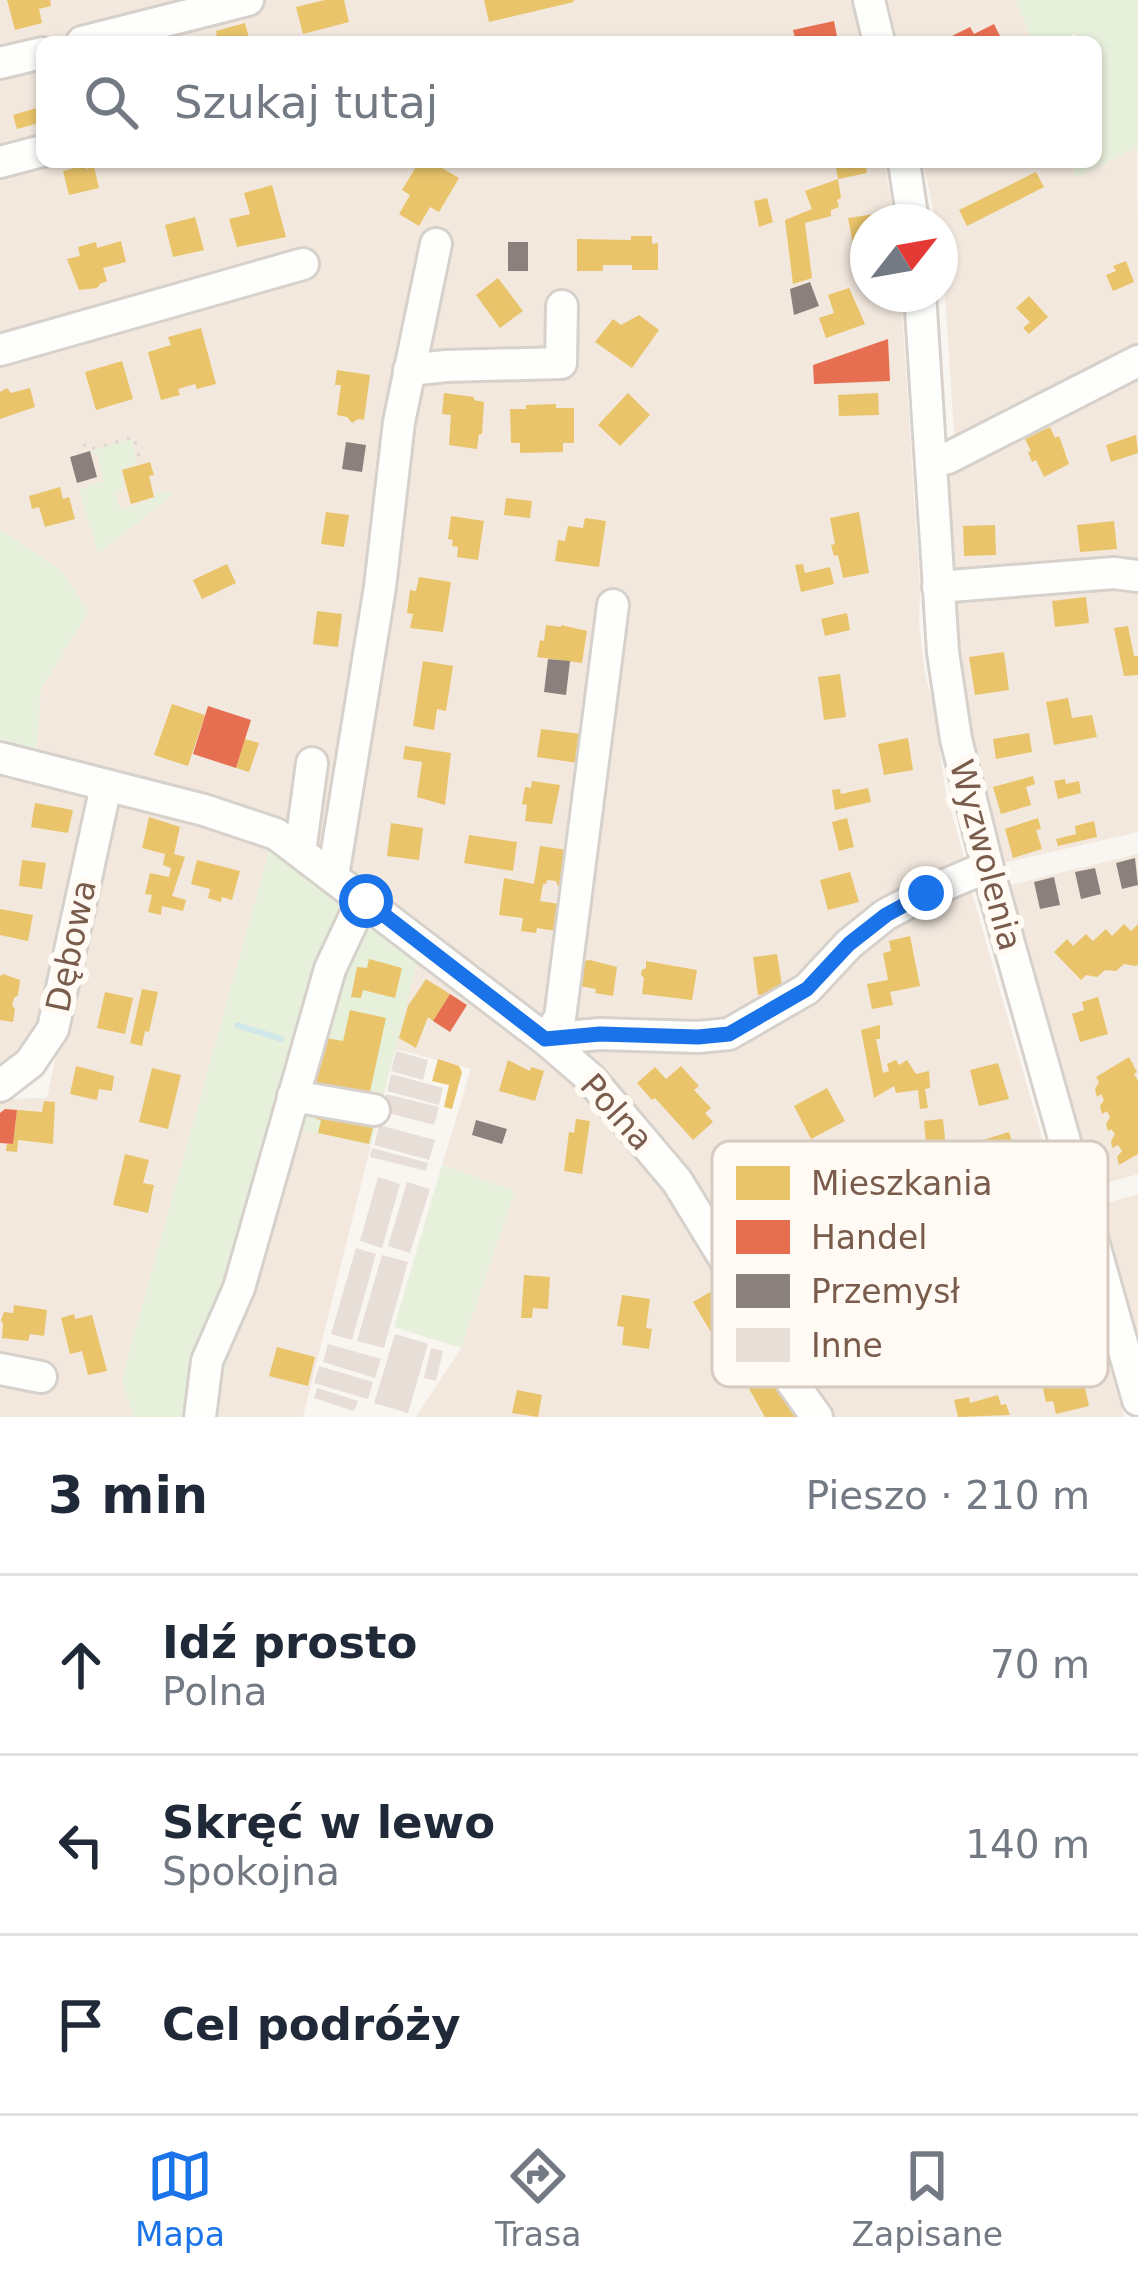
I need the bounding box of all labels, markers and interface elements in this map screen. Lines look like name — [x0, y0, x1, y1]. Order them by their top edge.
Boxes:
search box — [36, 36, 1102, 168]
icon: search — [78, 69, 144, 135]
text: Szukaj tutaj — [174, 76, 438, 129]
north arrow — [850, 204, 958, 312]
street label: Wyzwolenia — [942, 755, 1030, 955]
route end — [899, 866, 953, 920]
route start — [339, 874, 393, 928]
street label: Dębowa — [38, 876, 104, 1016]
street label: Polna — [573, 1066, 661, 1158]
legend — [712, 1141, 1108, 1387]
text: Mieszkania — [811, 1164, 993, 1203]
text: Handel — [811, 1218, 927, 1257]
text: Przemysł — [811, 1272, 960, 1311]
text: Inne — [811, 1326, 883, 1365]
text: 3 min — [48, 1466, 208, 1525]
text: Pieszo · 210 m — [806, 1473, 1090, 1518]
text: Idź prosto — [162, 1616, 417, 1669]
icon: ahead — [48, 1632, 114, 1698]
text: 70 m — [990, 1642, 1090, 1687]
text: Polna — [162, 1669, 267, 1714]
text: Skręć w lewo — [162, 1796, 495, 1849]
icon: left — [48, 1812, 114, 1878]
text: 140 m — [965, 1822, 1090, 1867]
text: Spokojna — [162, 1849, 340, 1894]
icon: arrive — [48, 1992, 114, 2058]
text: Cel podróży — [162, 1998, 461, 2051]
tab: Mapa — [135, 2143, 225, 2254]
tab: Trasa — [495, 2143, 581, 2254]
tab: Zapisane — [851, 2143, 1003, 2254]

